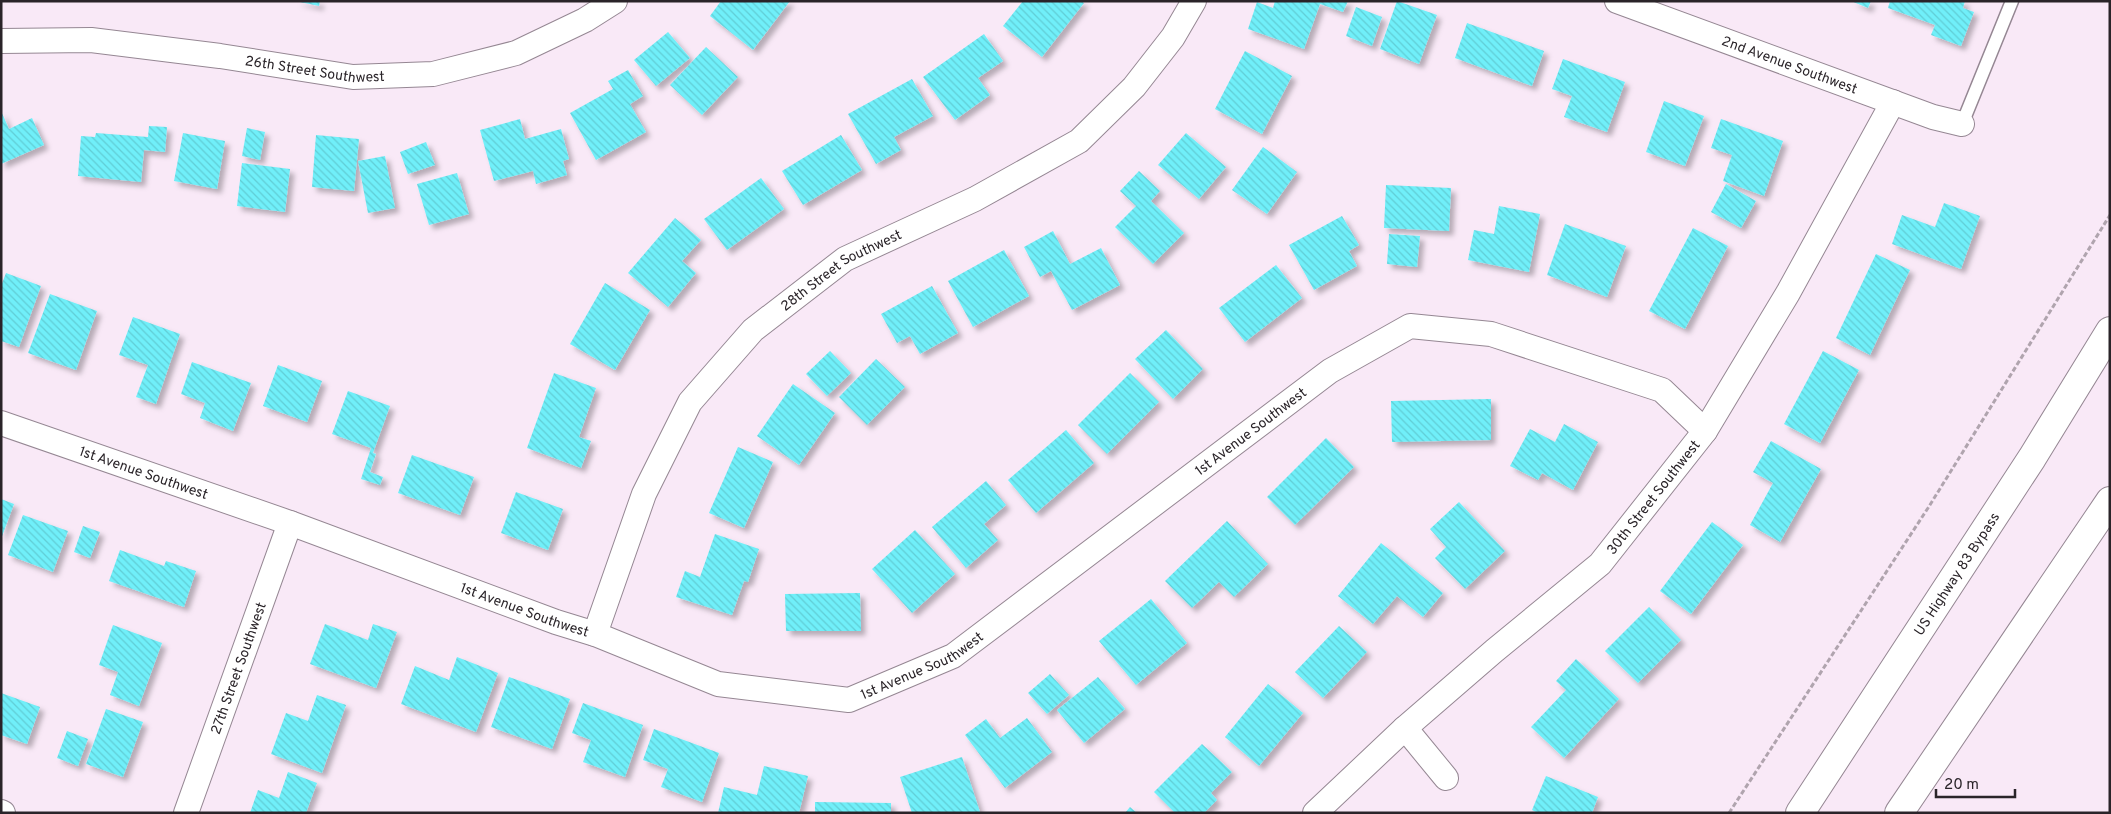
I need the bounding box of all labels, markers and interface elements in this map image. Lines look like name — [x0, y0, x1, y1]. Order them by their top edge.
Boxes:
street label: 2nd Avenue Southwest — [1719, 33, 1859, 98]
street label: 26th Street Southwest — [244, 53, 385, 87]
street label: 28th Street Southwest — [778, 227, 905, 315]
street label: 1st Avenue Southwest — [1192, 385, 1310, 480]
street label: 30th Street Southwest — [1604, 437, 1704, 559]
street label: 1st Avenue Southwest — [77, 444, 210, 504]
street label: US Highway 83 Bypass — [1911, 510, 2004, 639]
street label: 1st Avenue Southwest — [458, 580, 591, 642]
street label: 27th Street Southwest — [208, 600, 271, 737]
street label: 1st Avenue Southwest — [858, 629, 987, 704]
scale bar — [1936, 766, 2015, 798]
text: 20 m — [1944, 776, 1979, 795]

